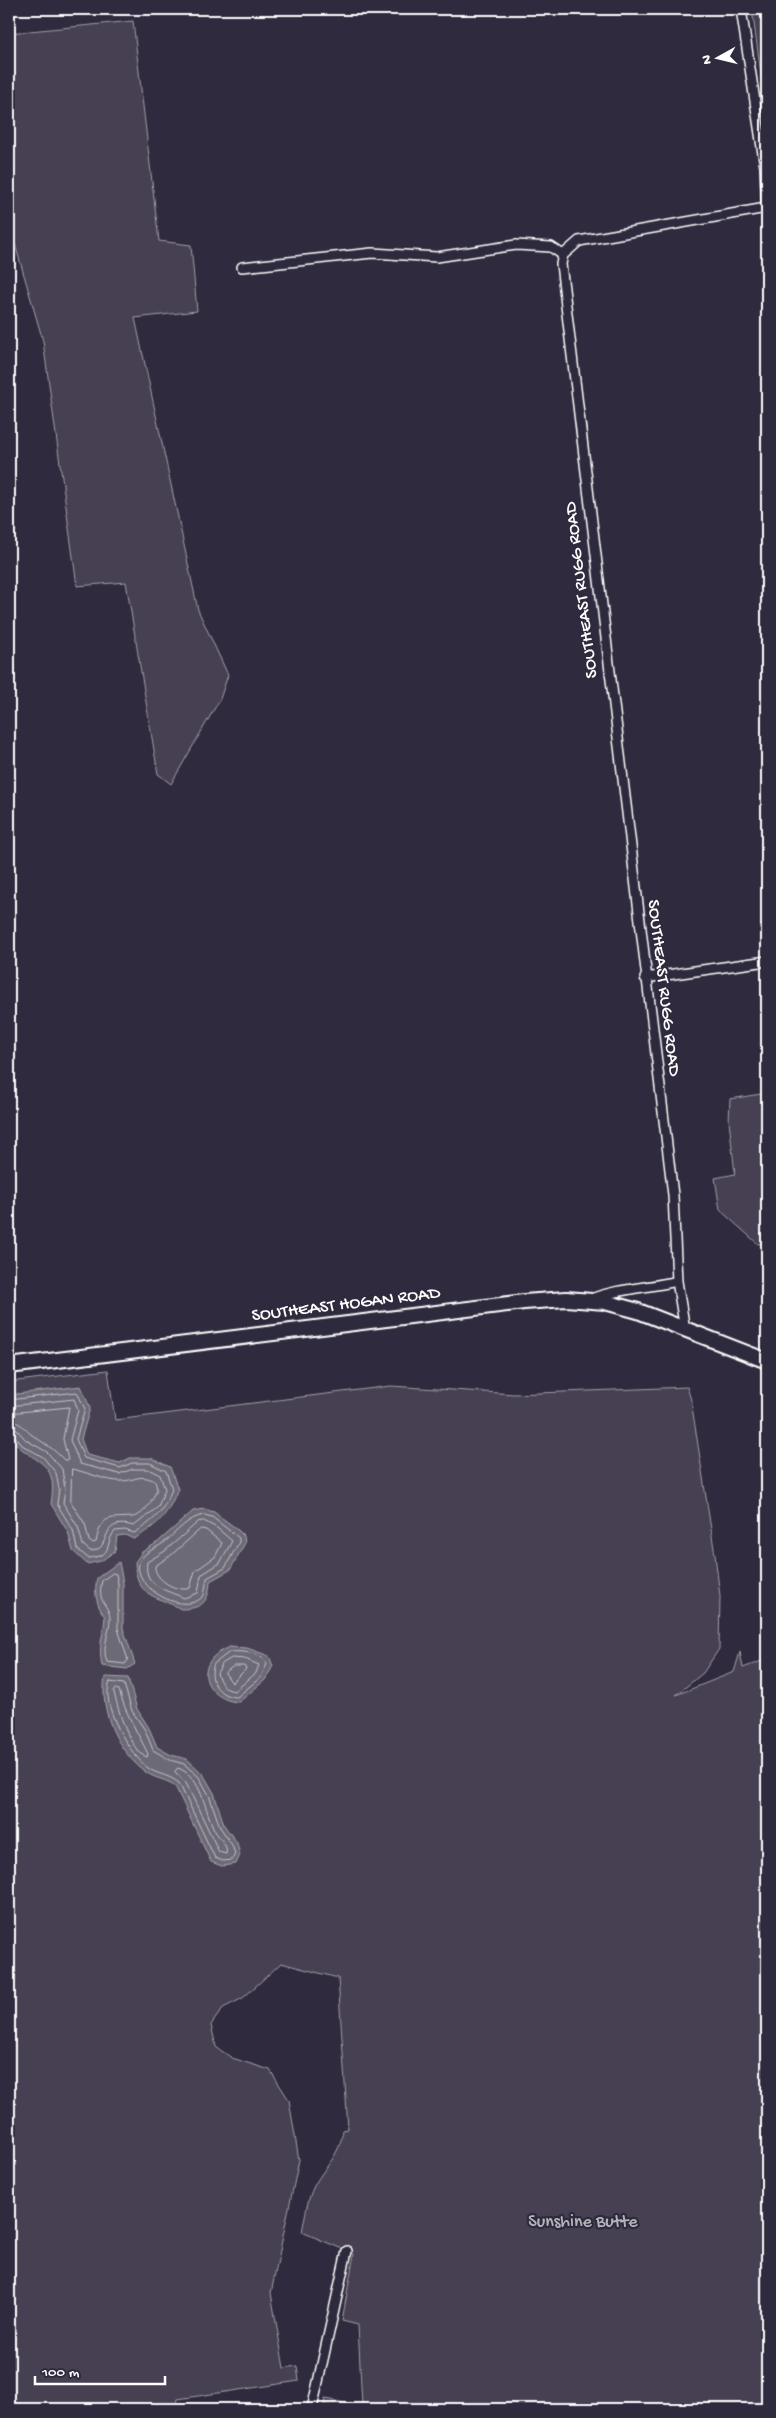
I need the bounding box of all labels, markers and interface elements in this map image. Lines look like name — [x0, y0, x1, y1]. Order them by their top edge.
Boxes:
north arrow — [694, 32, 744, 82]
text: N — [699, 54, 717, 65]
street label: SOUTHEAST RUGG ROAD — [561, 500, 603, 679]
street label: SOUTHEAST RUGG ROAD — [642, 899, 684, 1078]
street label: SOUTHEAST HOGAN ROAD — [250, 1283, 442, 1327]
park label: Sunshine Butte — [528, 2212, 638, 2233]
scale bar — [35, 2353, 165, 2385]
text: 100 m — [41, 2364, 80, 2382]

